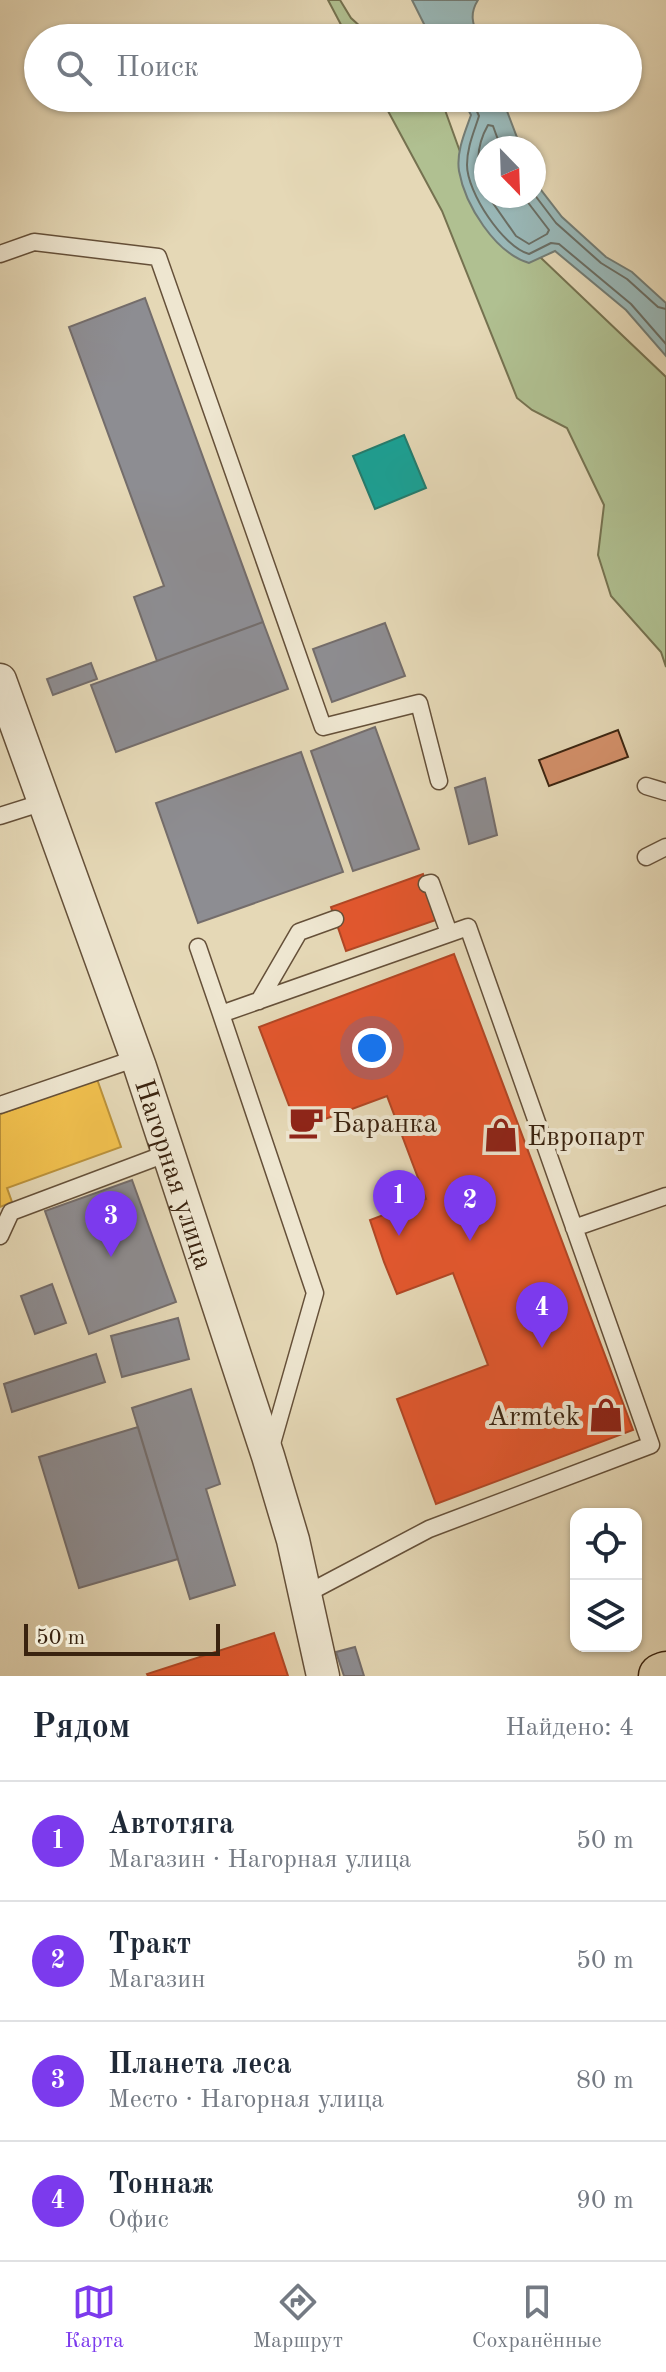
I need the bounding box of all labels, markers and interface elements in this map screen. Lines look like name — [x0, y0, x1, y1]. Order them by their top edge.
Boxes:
search box — [24, 24, 642, 112]
icon: search — [52, 46, 96, 90]
text: Поиск — [116, 53, 199, 83]
north arrow — [474, 136, 546, 208]
your location — [352, 1028, 392, 1068]
street label: Нагорная улица — [128, 1076, 217, 1274]
cafe icon: Баранка — [287, 1103, 325, 1141]
place label: Баранка — [332, 1111, 437, 1139]
shop icon: Европарт — [482, 1116, 520, 1154]
place label: Европарт — [527, 1124, 645, 1152]
pin: 1 — [373, 1170, 425, 1236]
pin: 2 — [444, 1175, 496, 1241]
pin: 3 — [85, 1191, 137, 1257]
pin: 4 — [516, 1282, 568, 1348]
shop icon: Armtek — [587, 1396, 625, 1434]
place label: Armtek — [488, 1404, 580, 1432]
map controls — [570, 1508, 642, 1652]
button: locate — [570, 1508, 642, 1580]
button: layers — [570, 1580, 642, 1652]
scale bar — [24, 1620, 220, 1656]
text: 50 m — [36, 1627, 85, 1649]
text: Рядом — [32, 1711, 131, 1745]
text: Найдено: 4 — [505, 1715, 634, 1741]
text: Автотяга — [108, 1810, 234, 1840]
text: 1 — [50, 1828, 66, 1854]
text: 50 m — [576, 1828, 634, 1854]
text: Магазин · Нагорная улица — [108, 1847, 411, 1873]
text: Тракт — [108, 1930, 191, 1960]
text: 2 — [50, 1948, 66, 1974]
text: 50 m — [576, 1948, 634, 1974]
text: Магазин — [108, 1967, 206, 1993]
text: Планета леса — [108, 2050, 292, 2080]
text: 3 — [50, 2068, 66, 2094]
text: 80 m — [576, 2068, 634, 2094]
text: Место · Нагорная улица — [108, 2087, 384, 2113]
text: Тоннаж — [108, 2170, 214, 2200]
text: 4 — [50, 2188, 66, 2214]
text: 90 m — [576, 2188, 634, 2214]
text: Офис — [108, 2207, 169, 2233]
tab: Карта — [64, 2280, 124, 2355]
tab: Маршрут — [253, 2280, 343, 2355]
tab: Сохранённые — [472, 2280, 602, 2355]

